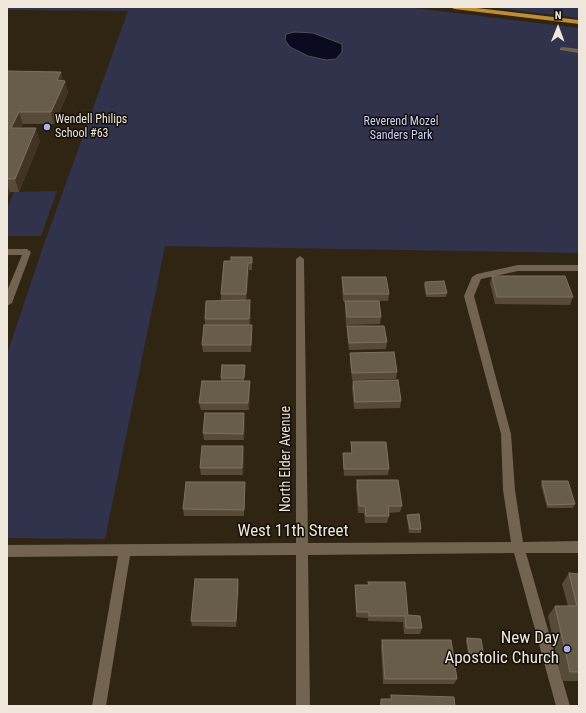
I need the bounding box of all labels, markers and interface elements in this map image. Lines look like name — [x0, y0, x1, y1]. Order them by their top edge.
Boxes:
north arrow — [538, 8, 578, 48]
text: N — [555, 9, 562, 22]
place label: Wendell Philips School #63 — [55, 113, 127, 141]
park label: Reverend Mozel Sanders Park — [364, 115, 438, 143]
marker: Wendell Philips School #63 — [42, 122, 52, 132]
street label: North Elder Avenue — [278, 406, 294, 512]
street label: West 11th Street — [237, 522, 349, 542]
place label: New Day Apostolic Church — [444, 629, 559, 669]
marker: New Day Apostolic Church — [562, 644, 572, 654]

